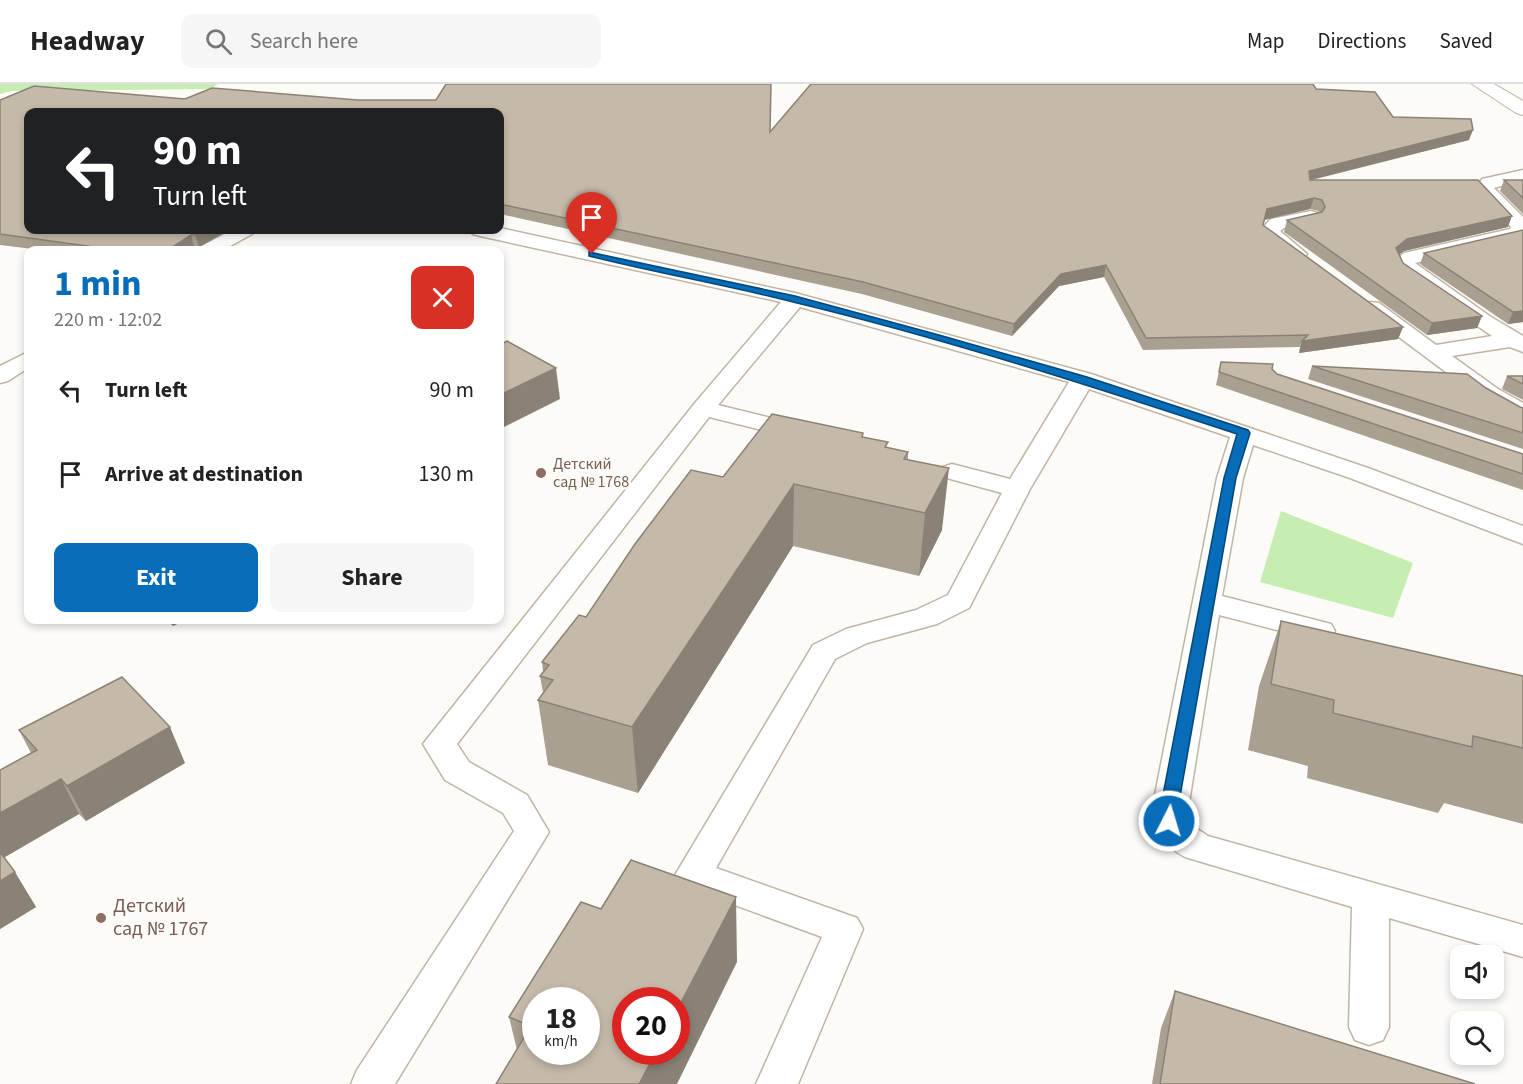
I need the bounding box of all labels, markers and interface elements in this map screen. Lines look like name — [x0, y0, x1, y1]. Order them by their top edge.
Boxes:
search box — [181, 14, 601, 68]
text: Headway — [30, 21, 145, 61]
icon: search — [202, 25, 235, 58]
text: Search here — [250, 25, 358, 57]
text: Map — [1247, 26, 1285, 56]
text: Directions — [1318, 26, 1406, 56]
text: Saved — [1439, 26, 1493, 56]
text: 90 m — [153, 121, 242, 181]
icon: left — [54, 132, 132, 210]
text: Turn left — [153, 177, 247, 216]
pin — [566, 192, 617, 254]
icon: arrive — [575, 201, 608, 234]
text: 1 min — [54, 258, 142, 309]
button: close — [411, 266, 474, 329]
text: 220 m · 12:02 — [54, 306, 162, 334]
icon: left — [54, 374, 87, 407]
text: Turn left — [105, 374, 187, 406]
text: 90 m — [429, 374, 474, 406]
place label: Детский сад № 1768 — [553, 453, 629, 493]
icon: arrive — [54, 458, 87, 491]
text: Arrive at destination — [105, 458, 303, 490]
text: 130 m — [419, 458, 474, 490]
marker: Детский сад № 1768 — [534, 466, 548, 480]
button: Exit — [54, 543, 258, 612]
button: Share — [270, 543, 474, 612]
position arrow — [1137, 789, 1201, 853]
place label: Детский сад № 1767 — [113, 892, 208, 943]
marker: Детский сад № 1767 — [94, 911, 108, 925]
map controls — [1450, 945, 1504, 1065]
button: sound — [1450, 945, 1504, 999]
speed limit sign: 20 — [612, 987, 690, 1065]
text: 18 — [545, 997, 577, 1040]
button: search — [1450, 1011, 1504, 1065]
text: km/h — [544, 1031, 578, 1052]

